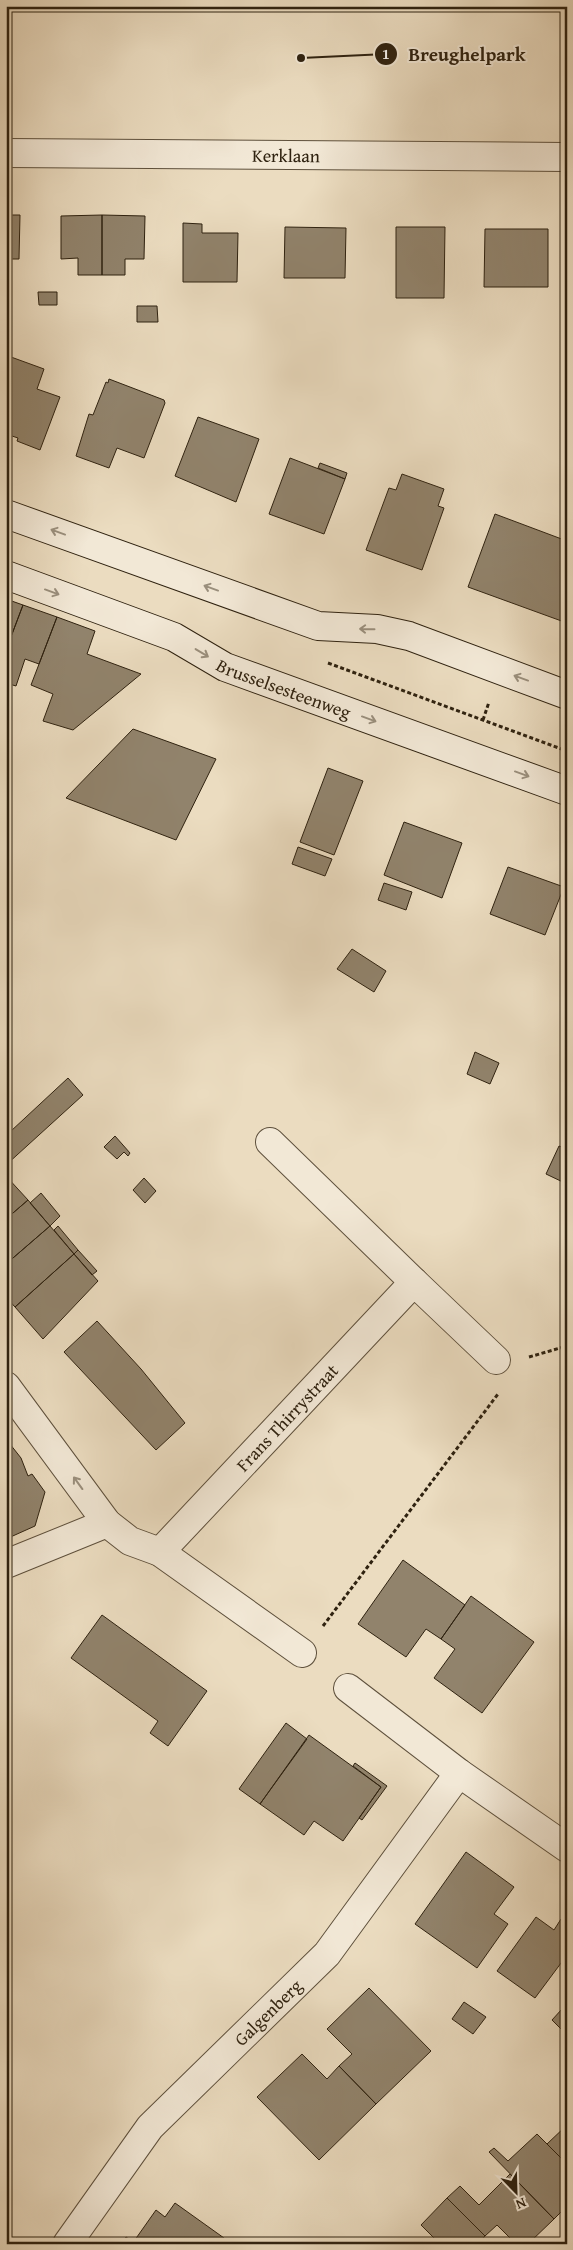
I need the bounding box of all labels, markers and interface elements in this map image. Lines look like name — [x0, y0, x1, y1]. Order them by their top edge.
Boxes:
callout: Breughelpark — [373, 37, 535, 71]
text: Breughelpark — [409, 40, 526, 68]
text: 1 — [382, 43, 390, 64]
street label: Kerklaan — [252, 141, 320, 169]
one-way arrow — [51, 527, 67, 536]
one-way arrow — [204, 583, 219, 592]
one-way arrow — [44, 588, 59, 597]
one-way arrow — [359, 624, 376, 634]
one-way arrow — [195, 649, 209, 659]
street label: Brusselsesteenweg — [211, 651, 355, 725]
one-way arrow — [514, 673, 529, 682]
one-way arrow — [361, 715, 376, 724]
one-way arrow — [514, 770, 529, 779]
street label: Frans Thirrystraat — [229, 1357, 345, 1477]
one-way arrow — [73, 1476, 83, 1490]
street label: Galgenberg — [228, 1972, 308, 2052]
north arrow — [490, 2168, 540, 2218]
text: N — [512, 2193, 529, 2215]

